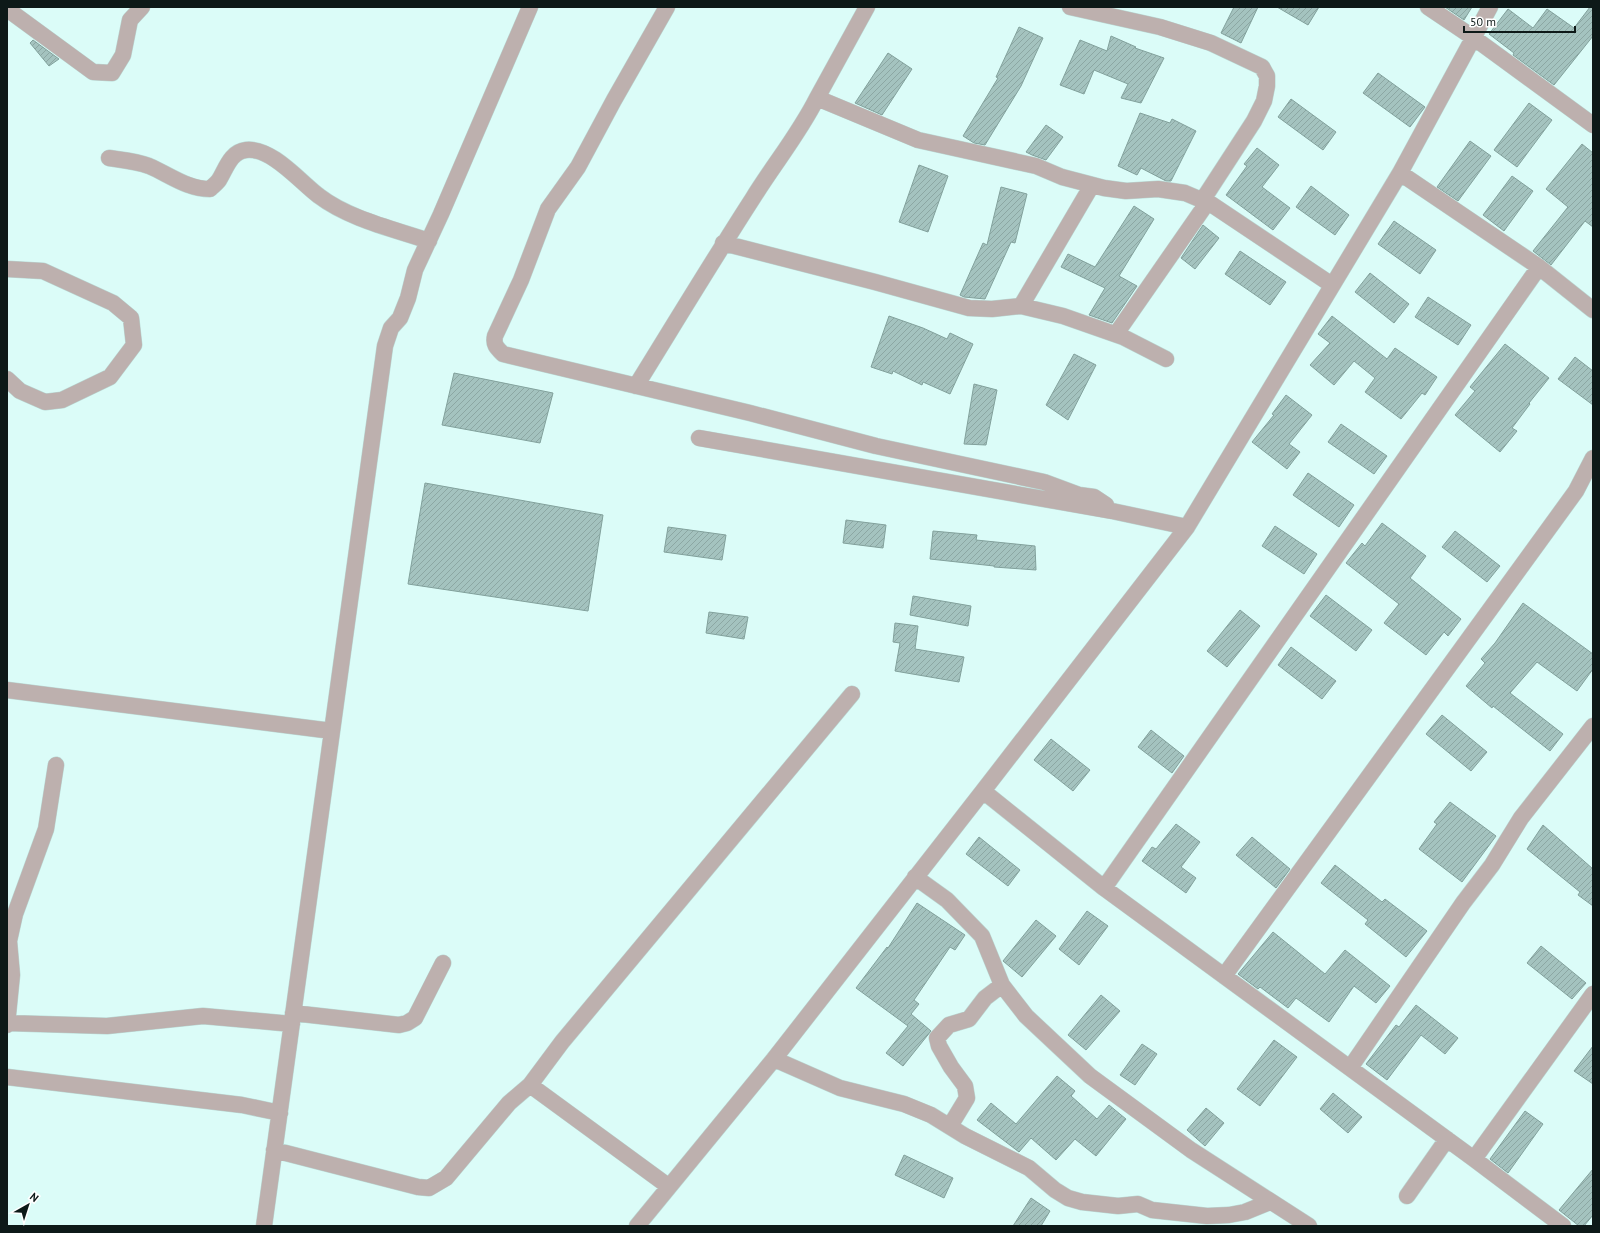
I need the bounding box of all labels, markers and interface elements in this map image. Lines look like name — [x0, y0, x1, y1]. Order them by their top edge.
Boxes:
scale bar — [1464, 8, 1575, 34]
text: 50 m — [1470, 14, 1496, 29]
north arrow — [8, 1185, 48, 1225]
text: N — [27, 1190, 42, 1205]

